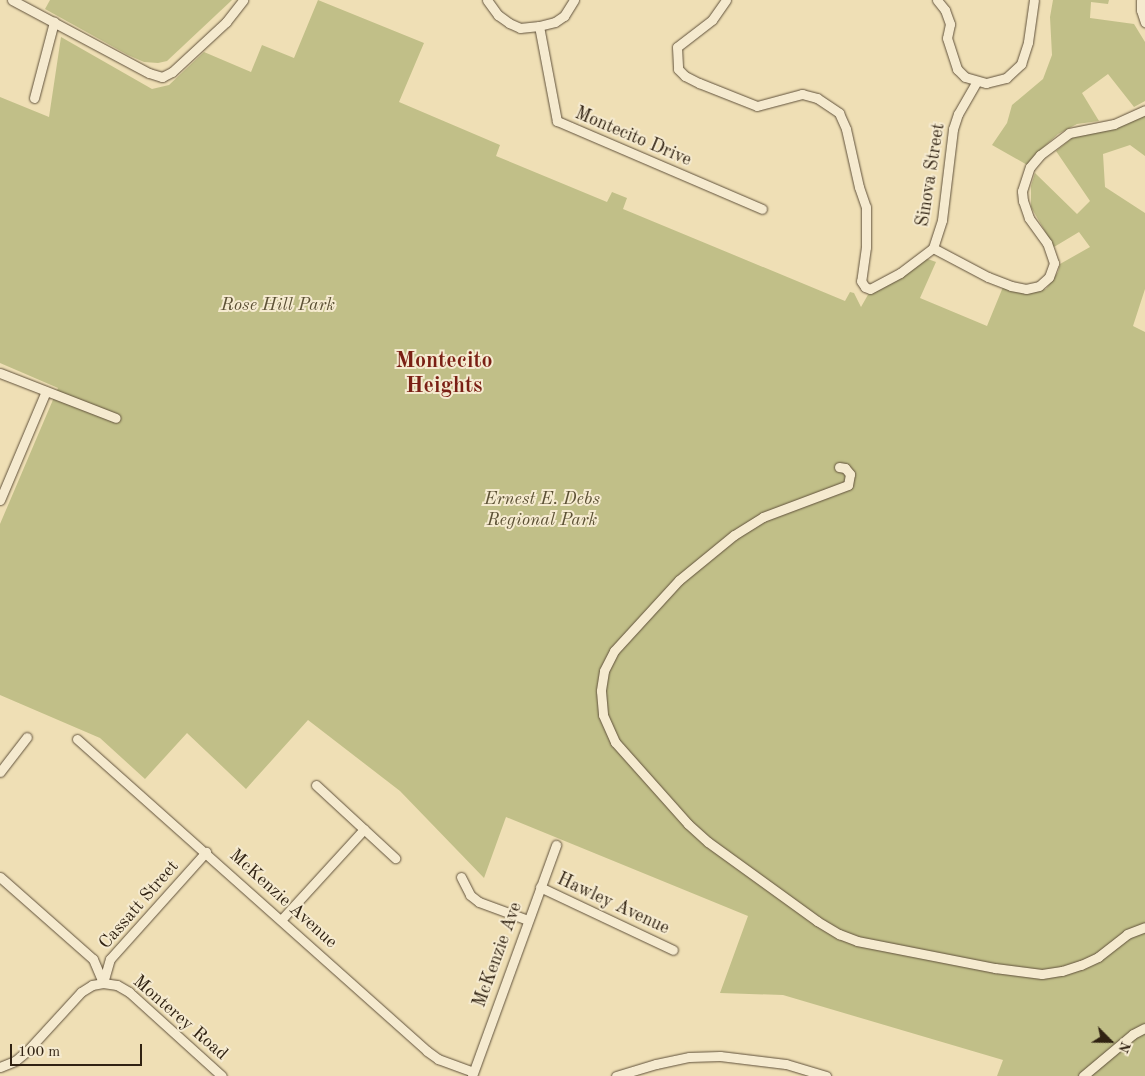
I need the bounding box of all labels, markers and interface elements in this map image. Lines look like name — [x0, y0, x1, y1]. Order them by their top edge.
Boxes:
street label: Montecito Drive — [571, 103, 695, 171]
street label: Sinova Street — [912, 122, 950, 228]
park label: Rose Hill Park — [221, 294, 335, 316]
district label: Montecito Heights — [395, 348, 493, 400]
park label: Ernest E. Debs Regional Park — [484, 489, 600, 532]
street label: McKenzie Avenue — [225, 845, 341, 953]
street label: Cassatt Street — [95, 856, 183, 954]
street label: Hawley Avenue — [553, 869, 673, 939]
street label: McKenzie Ave — [469, 900, 527, 1010]
street label: Monterey Road — [128, 971, 232, 1065]
north arrow — [1085, 1016, 1135, 1066]
scale bar — [12, 1034, 145, 1066]
text: N — [1115, 1039, 1132, 1055]
text: 100 m — [18, 1045, 60, 1060]

